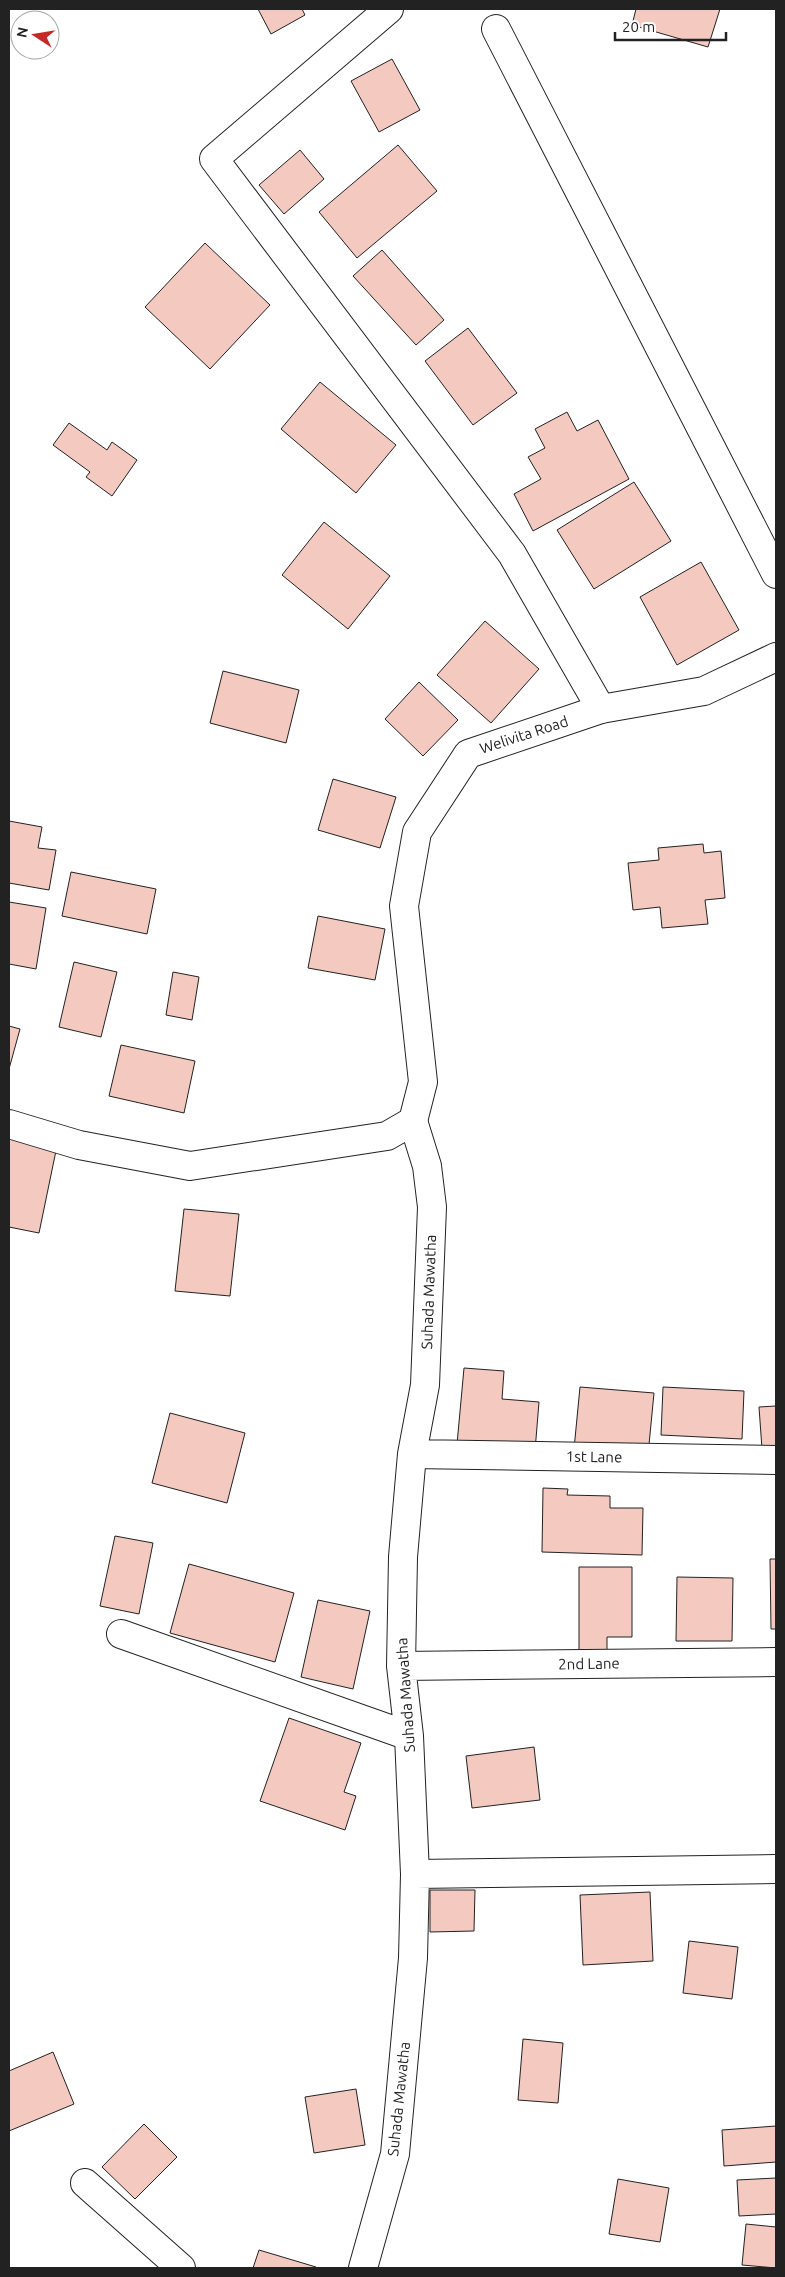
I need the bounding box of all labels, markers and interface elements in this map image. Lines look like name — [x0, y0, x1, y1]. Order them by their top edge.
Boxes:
north arrow — [10, 10, 60, 60]
scale bar — [615, 10, 726, 42]
text: 20 m — [622, 18, 655, 35]
text: N — [13, 26, 31, 39]
street label: Welivita Road — [477, 712, 570, 757]
street label: Suhada Mawatha — [418, 1234, 439, 1350]
street label: 1st Lane — [566, 1448, 622, 1465]
street label: Suhada Mawatha — [393, 1637, 418, 1753]
street label: 2nd Lane — [558, 1654, 620, 1673]
street label: Suhada Mawatha — [384, 2041, 413, 2157]

